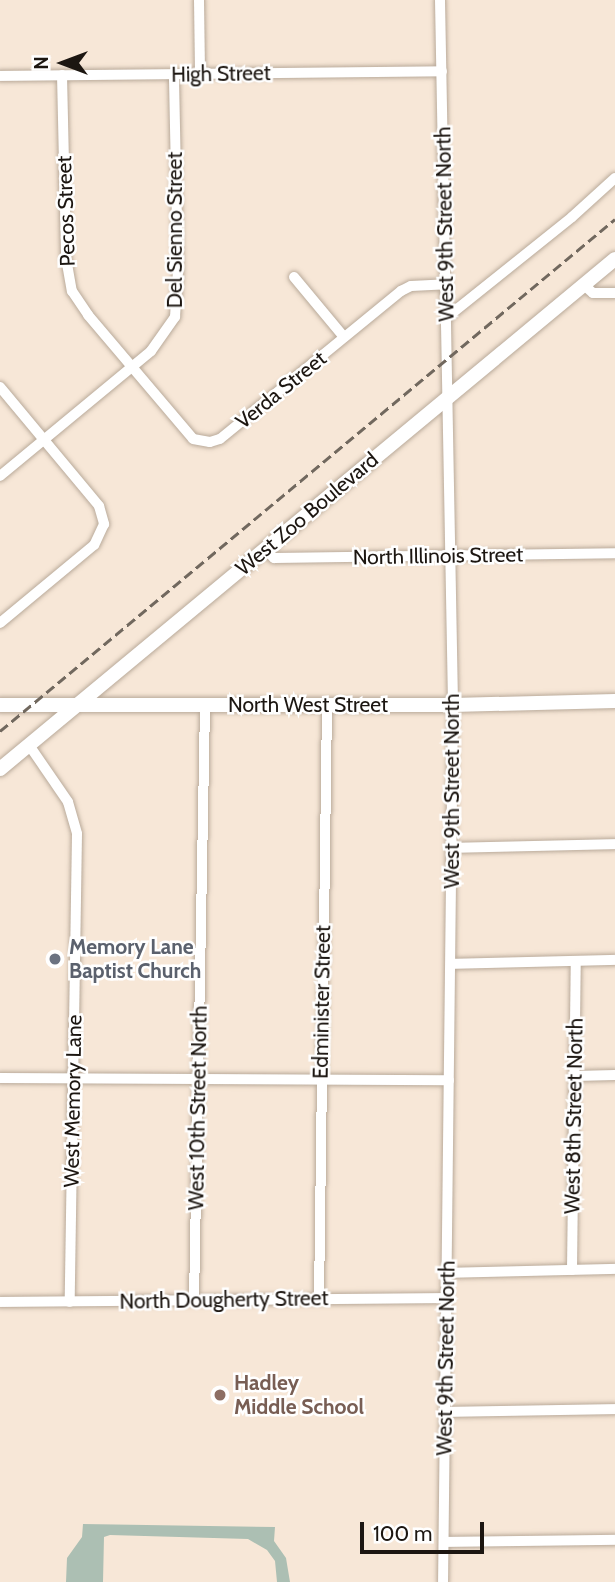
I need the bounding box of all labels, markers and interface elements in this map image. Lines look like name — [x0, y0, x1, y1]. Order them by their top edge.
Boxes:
north arrow — [28, 28, 98, 98]
text: N — [30, 56, 53, 70]
street label: High Street — [171, 61, 271, 87]
street label: West 9th Street North — [431, 126, 459, 322]
street label: Del Sienno Street — [162, 152, 188, 308]
street label: Pecos Street — [51, 155, 81, 267]
street label: Verda Street — [231, 346, 331, 434]
street label: West Zoo Boulevard — [231, 447, 383, 581]
street label: North Illinois Street — [353, 542, 523, 570]
street label: North West Street — [228, 692, 388, 718]
street label: West 9th Street North — [439, 693, 465, 889]
street label: Edminister Street — [308, 925, 336, 1079]
place label: Memory Lane Baptist Church — [69, 934, 201, 984]
marker: Memory Lane Baptist Church — [47, 951, 63, 967]
street label: West 10th Street North — [184, 1005, 212, 1211]
street label: West Memory Lane — [59, 1014, 87, 1188]
street label: West 8th Street North — [560, 1018, 588, 1214]
street label: West 9th Street North — [432, 1260, 460, 1456]
street label: North Dougherty Street — [119, 1286, 329, 1314]
place label: Hadley Middle School — [234, 1370, 364, 1420]
marker: Hadley Middle School — [212, 1387, 228, 1403]
scale bar — [363, 1508, 487, 1552]
text: 100 m — [373, 1521, 432, 1546]

